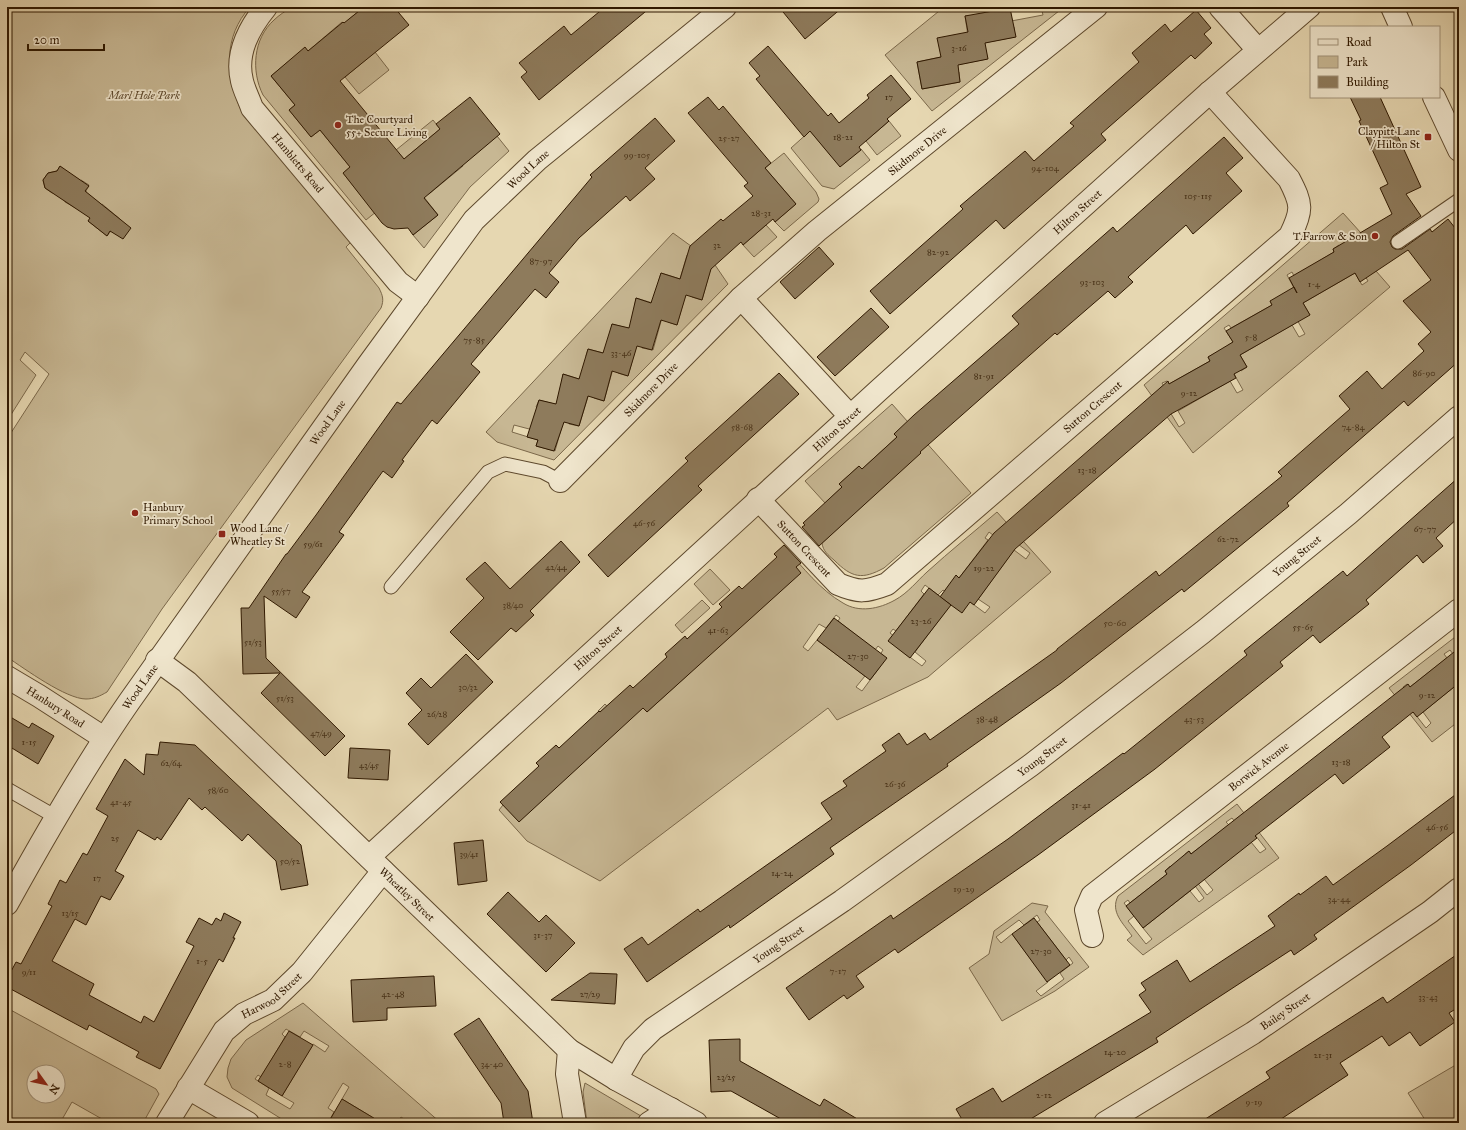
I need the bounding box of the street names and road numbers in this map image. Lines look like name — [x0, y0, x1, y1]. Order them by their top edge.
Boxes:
street label: Skidmore Drive — [885, 123, 949, 178]
street label: Hambletts Road — [269, 130, 327, 196]
street label: Wood Lane — [504, 146, 552, 192]
street label: Hilton Street — [1050, 186, 1104, 237]
street label: Skidmore Drive — [621, 359, 681, 419]
street label: Sutton Crescent — [1060, 378, 1124, 435]
street label: Wood Lane — [307, 397, 348, 447]
street label: Hilton Street — [810, 403, 863, 454]
street label: Sutton Crescent — [775, 517, 834, 580]
street label: Young Street — [1270, 532, 1324, 579]
street label: Hilton Street — [571, 622, 624, 673]
street label: Wood Lane — [119, 661, 161, 712]
street label: Hanbury Road — [24, 684, 87, 730]
street label: Young Street — [1015, 733, 1069, 779]
street label: Borwick Avenue — [1226, 739, 1291, 794]
street label: Wheatley Street — [377, 864, 438, 924]
street label: Young Street — [750, 922, 806, 966]
street label: Harwood Street — [239, 969, 304, 1021]
street label: Bailey Street — [1258, 990, 1312, 1033]

